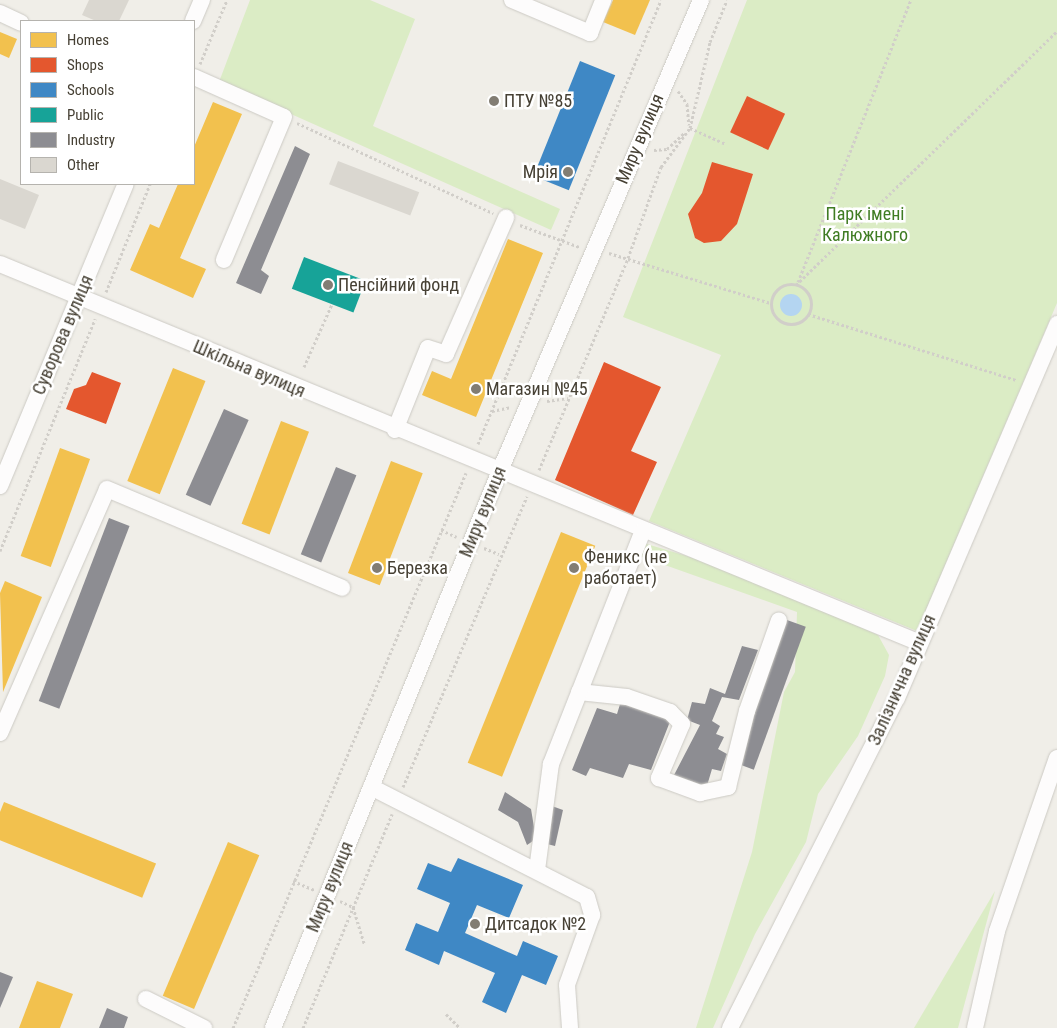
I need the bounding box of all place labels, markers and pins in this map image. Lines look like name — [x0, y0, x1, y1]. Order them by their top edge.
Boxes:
place label: ПТУ №85 — [504, 90, 572, 112]
marker: ПТУ №85 — [488, 95, 500, 107]
place label: Мрія — [523, 161, 558, 183]
marker: Мрія — [562, 166, 574, 178]
place label: Пенсійний фонд — [338, 274, 459, 296]
marker: Пенсійний фонд — [322, 279, 334, 291]
place label: Магазин №45 — [486, 378, 588, 400]
marker: Магазин №45 — [470, 383, 482, 395]
place label: Феникс (не работает) — [584, 547, 667, 590]
place label: Березка — [387, 557, 448, 579]
marker: Березка — [371, 562, 383, 574]
marker: Феникс (не работает) — [568, 562, 580, 574]
place label: Дитсадок №2 — [485, 913, 586, 935]
marker: Дитсадок №2 — [469, 918, 481, 930]

